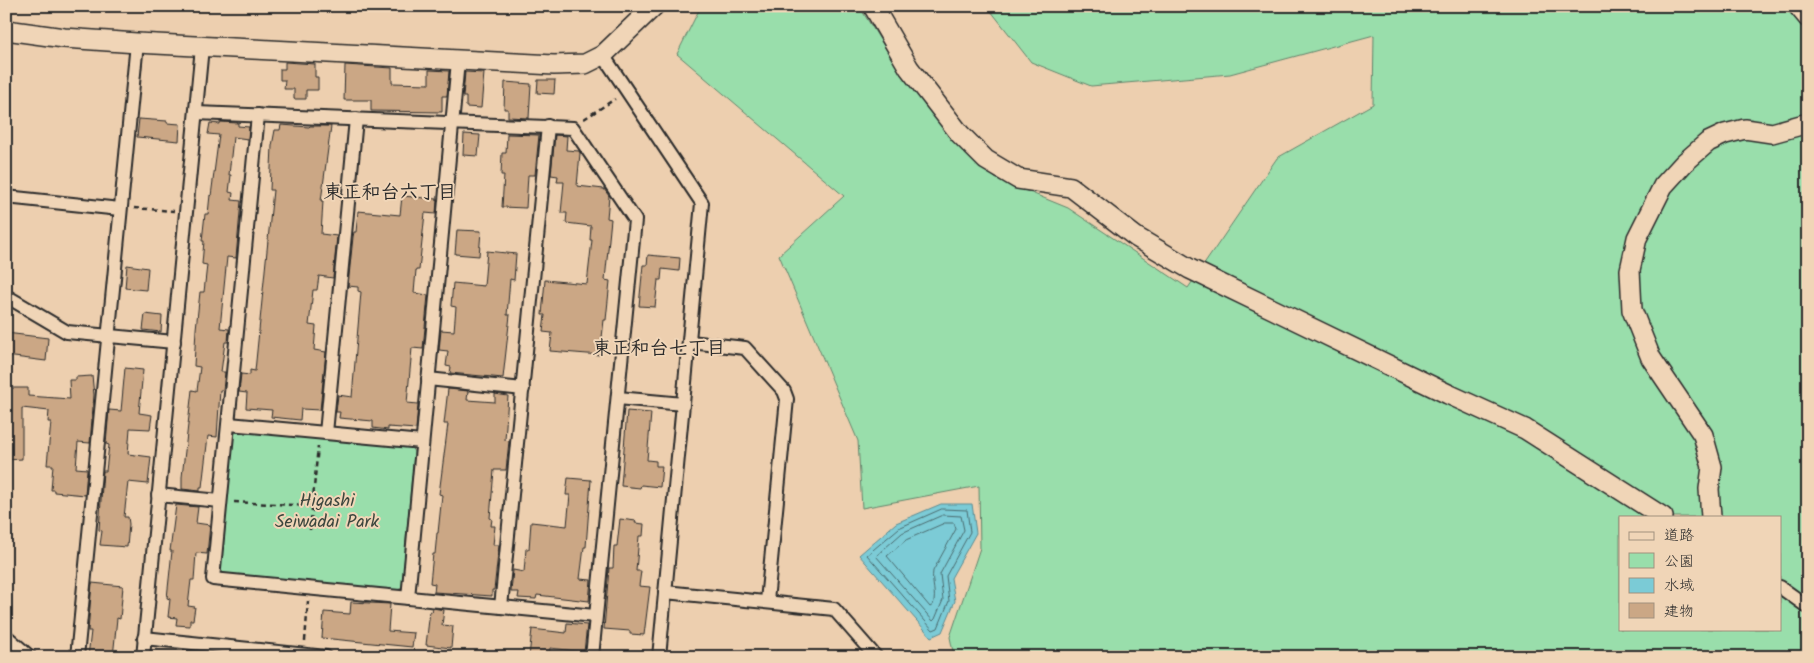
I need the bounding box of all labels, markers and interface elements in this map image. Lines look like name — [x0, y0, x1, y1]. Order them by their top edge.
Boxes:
district label: 東正和台六丁目 — [323, 178, 457, 208]
district label: 東正和台七丁目 — [592, 334, 726, 364]
park label: Higashi Seiwadai Park — [275, 487, 380, 537]
legend — [1619, 516, 1782, 630]
text: 道路 — [1664, 524, 1694, 548]
text: 公園 — [1664, 550, 1694, 574]
text: 水域 — [1664, 574, 1694, 598]
text: 建物 — [1664, 600, 1694, 624]

